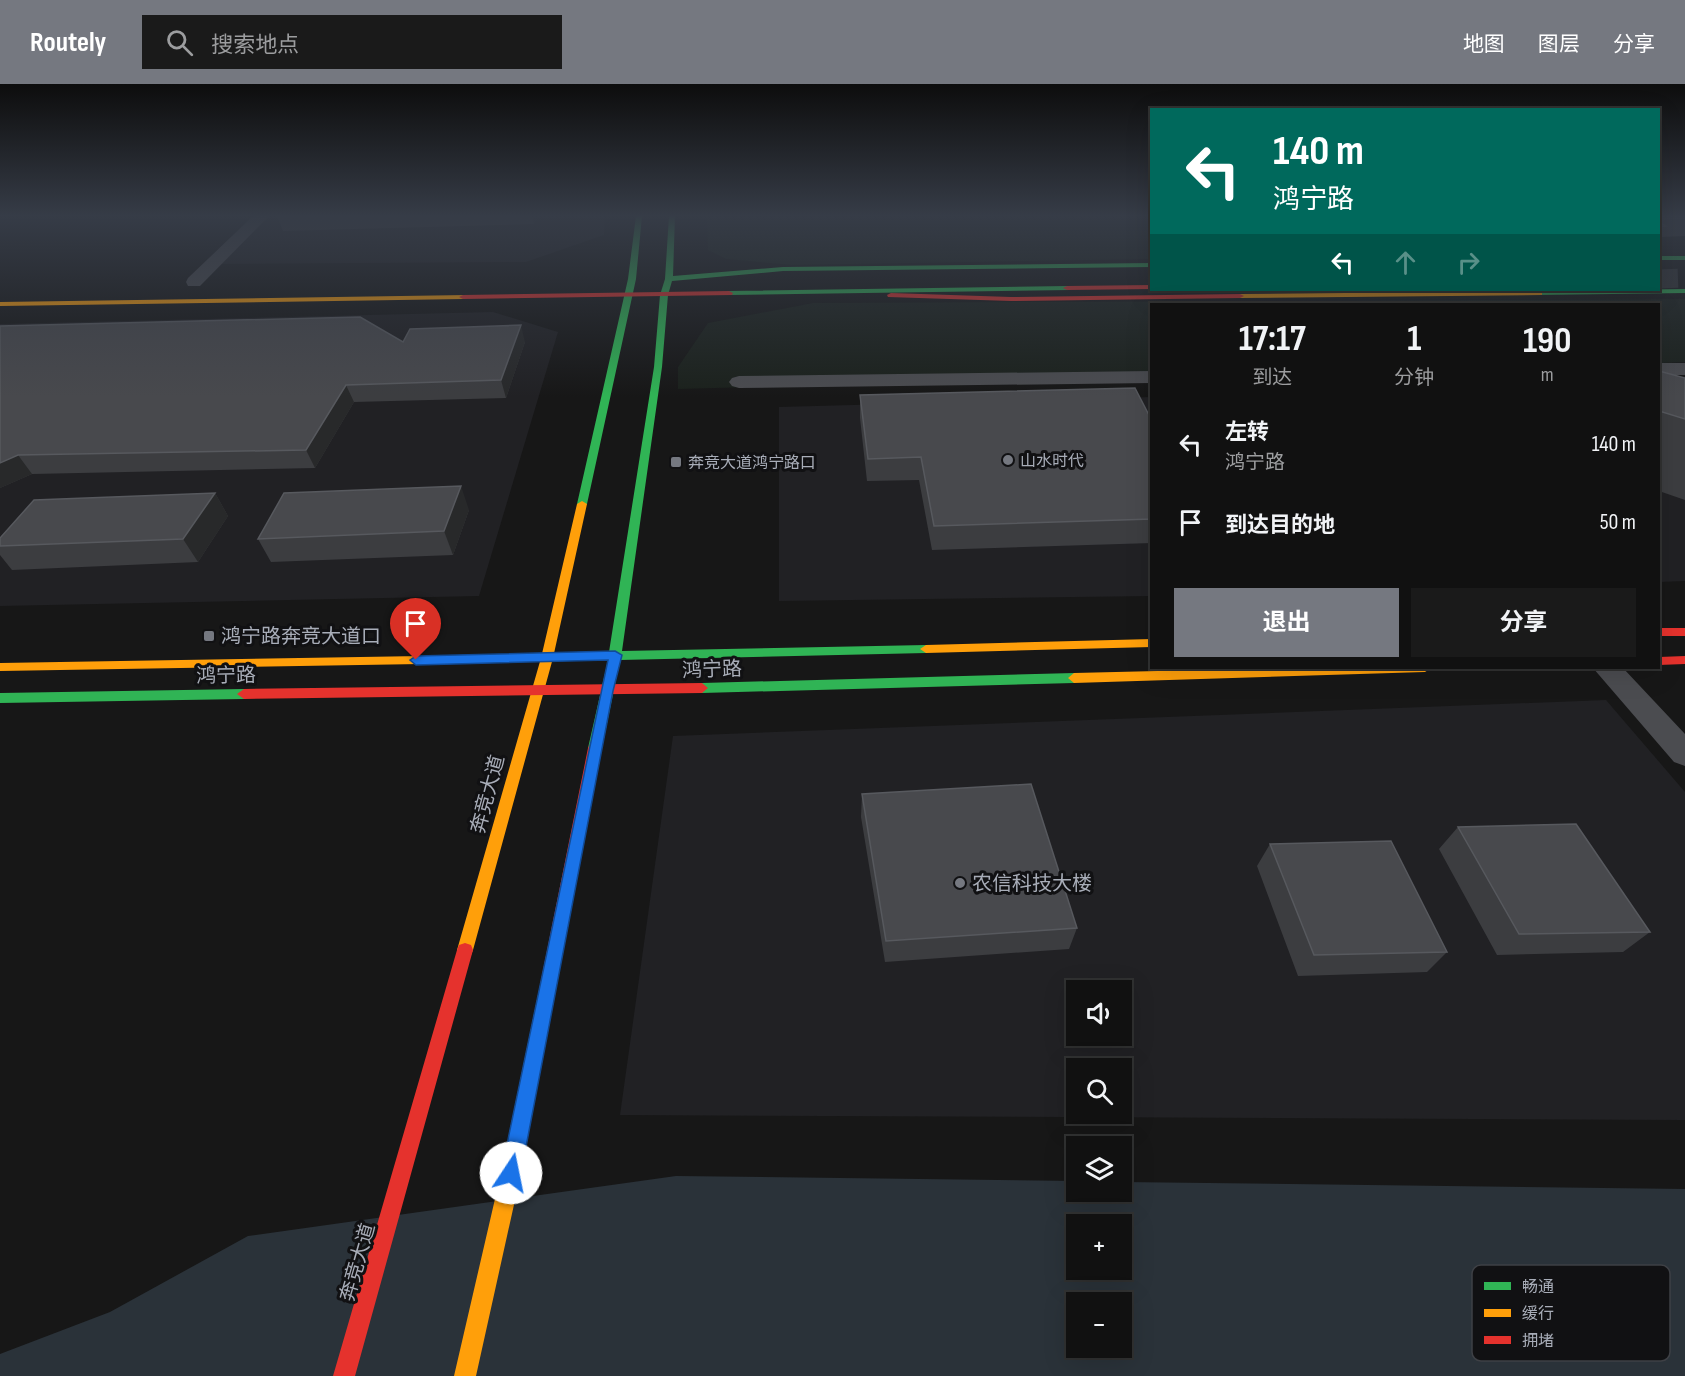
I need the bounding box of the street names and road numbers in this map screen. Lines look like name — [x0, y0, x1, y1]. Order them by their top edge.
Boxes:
street label: 鸿宁路 — [682, 657, 742, 683]
street label: 鸿宁路 — [196, 663, 256, 689]
street label: 奔竞大道 — [466, 753, 510, 836]
street label: 奔竞大道 — [335, 1221, 381, 1304]

